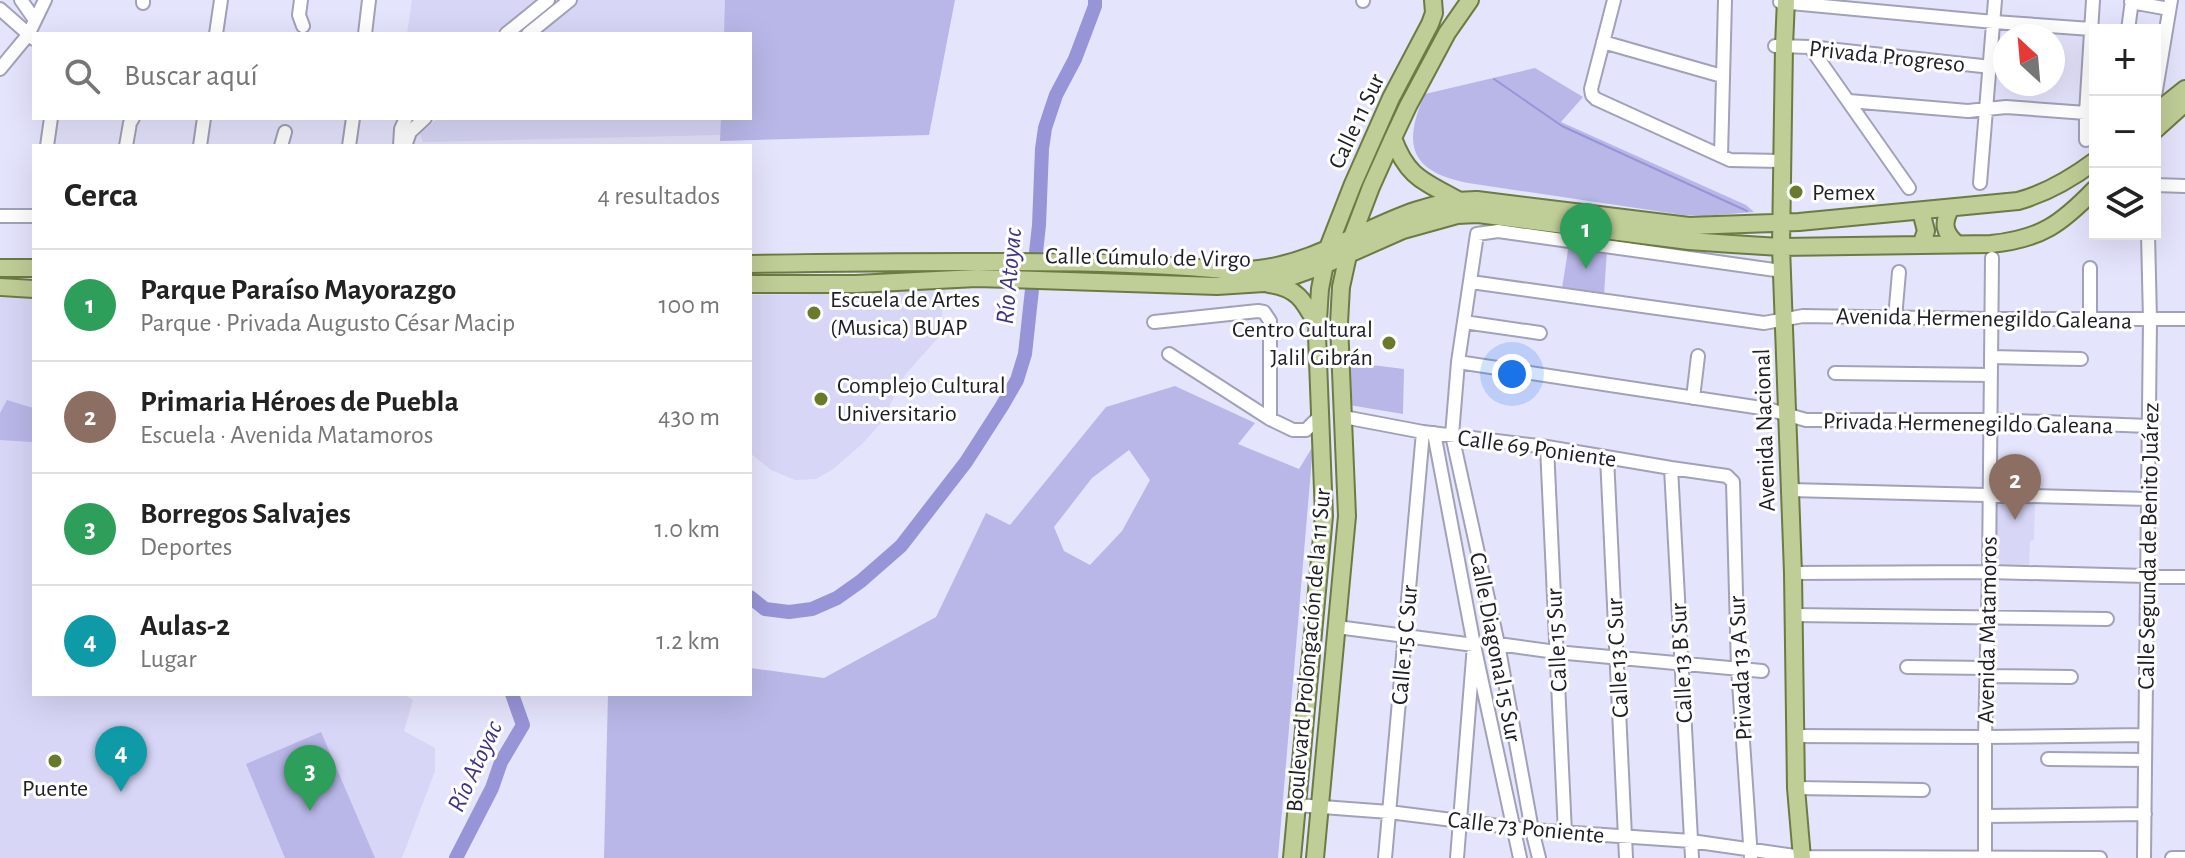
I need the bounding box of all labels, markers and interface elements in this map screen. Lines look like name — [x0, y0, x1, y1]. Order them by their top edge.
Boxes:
north arrow — [1993, 24, 2065, 96]
map controls — [2089, 24, 2161, 240]
button: + — [2089, 24, 2161, 96]
search box — [32, 32, 752, 120]
street label: Privada Progreso — [1808, 37, 1966, 77]
icon: search — [60, 54, 104, 98]
text: Buscar aquí — [124, 61, 258, 91]
street label: Calle 11 Sur — [1324, 70, 1389, 173]
button: − — [2089, 96, 2161, 168]
button: layers — [2089, 168, 2161, 240]
text: Cerca — [64, 179, 138, 213]
place label: Pemex — [1812, 181, 1876, 205]
text: 4 resultados — [597, 183, 720, 209]
marker: Pemex — [1787, 183, 1805, 201]
pin: 1 — [1560, 203, 1612, 269]
water label: Río Atoyac — [992, 226, 1026, 325]
street label: Calle Cúmulo de Virgo — [1045, 244, 1251, 272]
text: Parque Paraíso Mayorazgo — [140, 275, 456, 305]
place label: Escuela de Artes (Musica) BUAP — [830, 288, 980, 340]
text: 1 — [85, 292, 95, 318]
text: 100 m — [659, 292, 720, 318]
marker: Escuela de Artes (Musica) BUAP — [805, 304, 823, 322]
street label: Avenida Hermenegildo Galeana — [1836, 304, 2132, 334]
text: Parque · Privada Augusto César Macip — [140, 310, 515, 336]
place label: Centro Cultural Jalil Gibrán — [1232, 318, 1373, 370]
marker: Centro Cultural Jalil Gibrán — [1380, 334, 1398, 352]
street label: Avenida Nacional — [1750, 348, 1780, 512]
your location — [1492, 354, 1532, 394]
place label: Complejo Cultural Universitario — [837, 374, 1006, 426]
text: Primaria Héroes de Puebla — [140, 387, 459, 417]
marker: Complejo Cultural Universitario — [812, 390, 830, 408]
street label: Calle Segunda de Benito Juárez — [2134, 402, 2164, 690]
text: 2 — [84, 404, 96, 430]
text: 430 m — [658, 404, 720, 430]
street label: Privada Hermenegildo Galeana — [1823, 409, 2113, 439]
text: Escuela · Avenida Matamoros — [140, 422, 433, 448]
street label: Calle 69 Poniente — [1456, 426, 1618, 472]
pin: 2 — [1989, 454, 2041, 520]
street label: Boulevard Prolongación de la 11 Sur — [1283, 487, 1335, 813]
text: Borregos Salvajes — [140, 499, 351, 529]
text: 3 — [84, 516, 96, 542]
text: 1.0 km — [654, 516, 720, 542]
text: Deportes — [140, 534, 232, 560]
street label: Avenida Matamoros — [1974, 536, 2002, 724]
street label: Calle Diagonal 15 Sur — [1465, 550, 1525, 744]
street label: Calle 15 C Sur — [1388, 584, 1422, 706]
street label: Calle 15 Sur — [1542, 587, 1572, 692]
street label: Privada 13 A Sur — [1725, 595, 1757, 741]
street label: Calle 13 C Sur — [1603, 597, 1633, 719]
street label: Calle 13 B Sur — [1667, 602, 1697, 724]
text: Aulas-2 — [140, 611, 230, 641]
text: 4 — [83, 628, 97, 654]
text: 1.2 km — [656, 628, 720, 654]
text: Lugar — [140, 646, 197, 672]
water label: Río Atoyac — [443, 717, 507, 816]
pin: 4 — [95, 726, 147, 792]
pin: 3 — [284, 745, 336, 811]
marker: Puente — [46, 752, 64, 770]
place label: Puente — [22, 777, 88, 801]
street label: Calle 73 Poniente — [1446, 808, 1605, 848]

